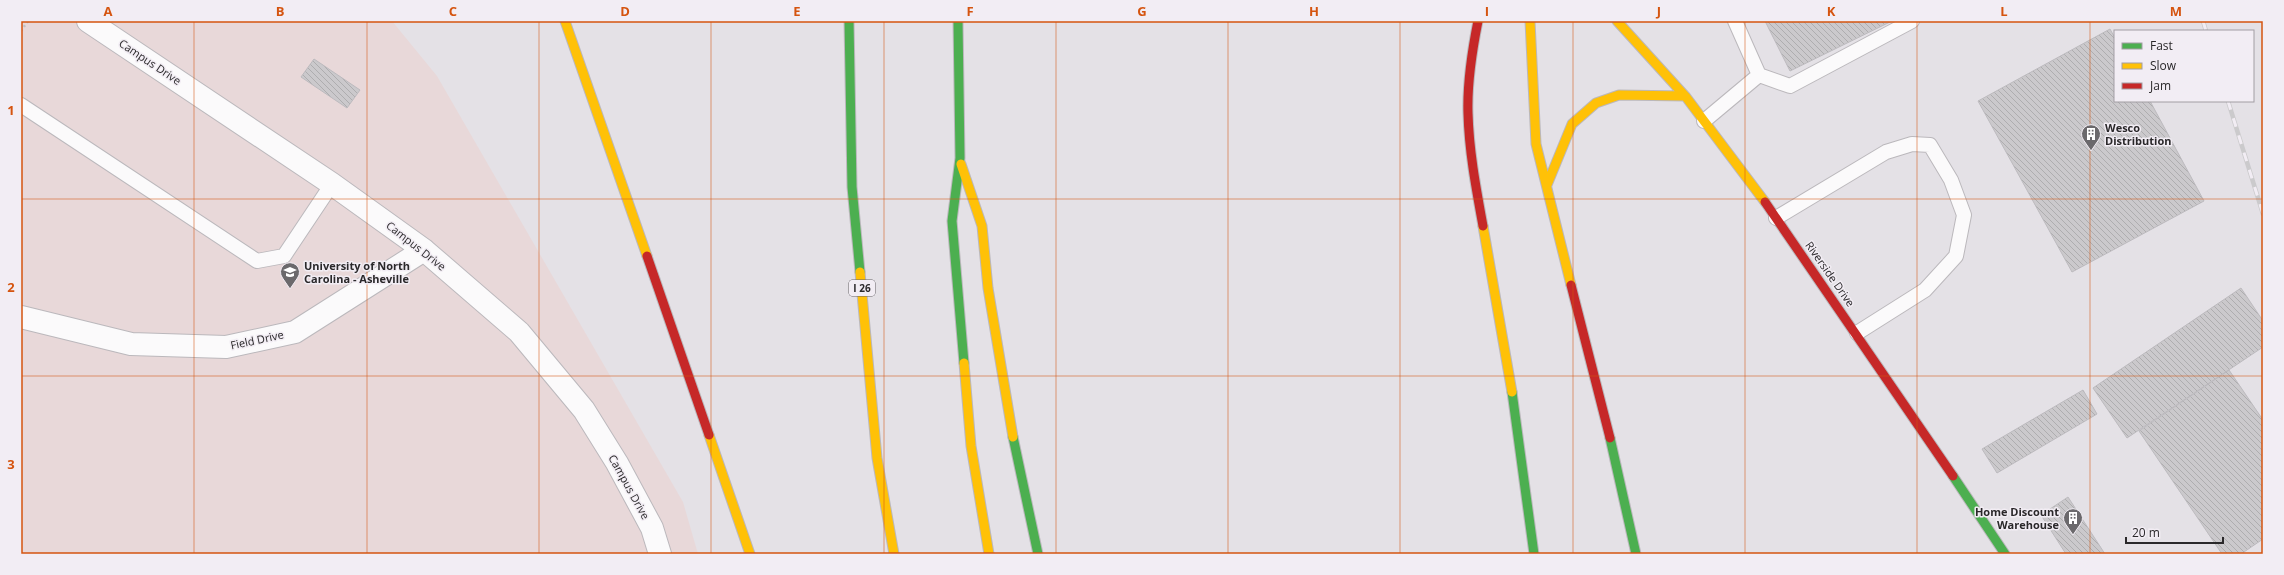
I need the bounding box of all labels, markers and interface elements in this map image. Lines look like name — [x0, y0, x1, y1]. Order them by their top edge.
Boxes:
text: A — [104, 2, 113, 20]
text: B — [276, 2, 285, 20]
text: C — [449, 2, 457, 20]
text: D — [620, 2, 630, 20]
text: E — [793, 2, 801, 20]
text: F — [966, 2, 974, 20]
text: G — [1137, 2, 1147, 20]
text: H — [1309, 2, 1319, 20]
text: I — [1485, 2, 1489, 20]
text: J — [1656, 2, 1661, 20]
text: K — [1827, 2, 1836, 20]
text: L — [2000, 2, 2008, 20]
text: M — [2170, 2, 2182, 20]
legend — [2114, 30, 2254, 102]
street label: Campus Drive — [116, 35, 184, 88]
text: Fast — [2150, 37, 2173, 54]
text: Slow — [2150, 57, 2177, 74]
text: Jam — [2149, 77, 2171, 94]
text: 1 — [7, 101, 15, 119]
place label: Wesco Distribution — [2105, 120, 2171, 148]
building icon: Wesco Distribution — [2080, 123, 2102, 151]
street label: Campus Drive — [383, 218, 449, 274]
street label: Riverside Drive — [1802, 238, 1858, 309]
place label: University of North Carolina - Asheville — [304, 258, 410, 286]
school or university icon: University of North Carolina - Asheville — [279, 261, 301, 289]
text: 2 — [7, 278, 15, 296]
road number: I 26 — [849, 280, 875, 296]
street label: Field Drive — [229, 327, 285, 352]
street label: Campus Drive — [605, 452, 653, 522]
text: 3 — [7, 455, 15, 473]
place label: Home Discount Warehouse — [1975, 504, 2059, 532]
building icon: Home Discount Warehouse — [2062, 507, 2084, 535]
scale bar — [2126, 519, 2223, 545]
text: 20 m — [2132, 524, 2160, 541]

